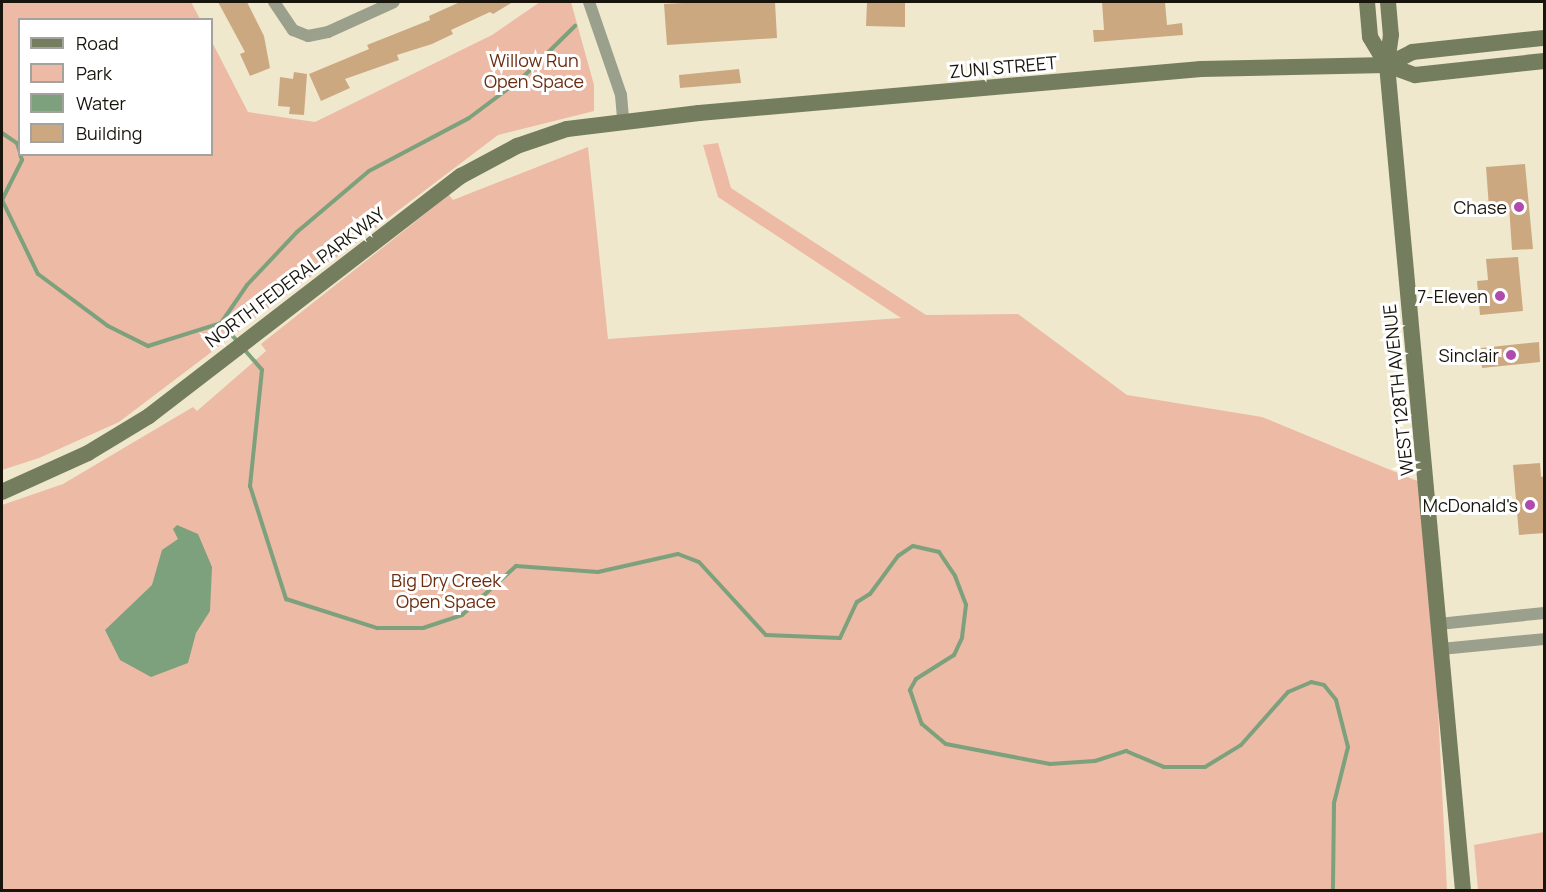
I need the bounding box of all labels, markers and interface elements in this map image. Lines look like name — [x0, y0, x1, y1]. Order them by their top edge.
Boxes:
legend — [18, 18, 213, 156]
text: Road — [76, 31, 119, 55]
park label: Willow Run Open Space — [484, 50, 584, 92]
street label: ZUNI STREET — [948, 52, 1058, 82]
text: Park — [76, 61, 112, 85]
text: Water — [76, 91, 126, 115]
text: Building — [76, 121, 142, 145]
place label: Chase — [1453, 196, 1507, 218]
marker: Chase — [1512, 200, 1526, 214]
street label: NORTH FEDERAL PARKWAY — [201, 202, 389, 352]
place label: 7-Eleven — [1417, 285, 1488, 307]
marker: 7-Eleven — [1493, 289, 1507, 303]
street label: WEST 128TH AVENUE — [1378, 303, 1418, 477]
place label: Sinclair — [1438, 344, 1499, 366]
marker: Sinclair — [1504, 348, 1518, 362]
place label: McDonald's — [1423, 494, 1518, 516]
marker: McDonald's — [1523, 498, 1537, 512]
park label: Big Dry Creek Open Space — [391, 570, 501, 612]

